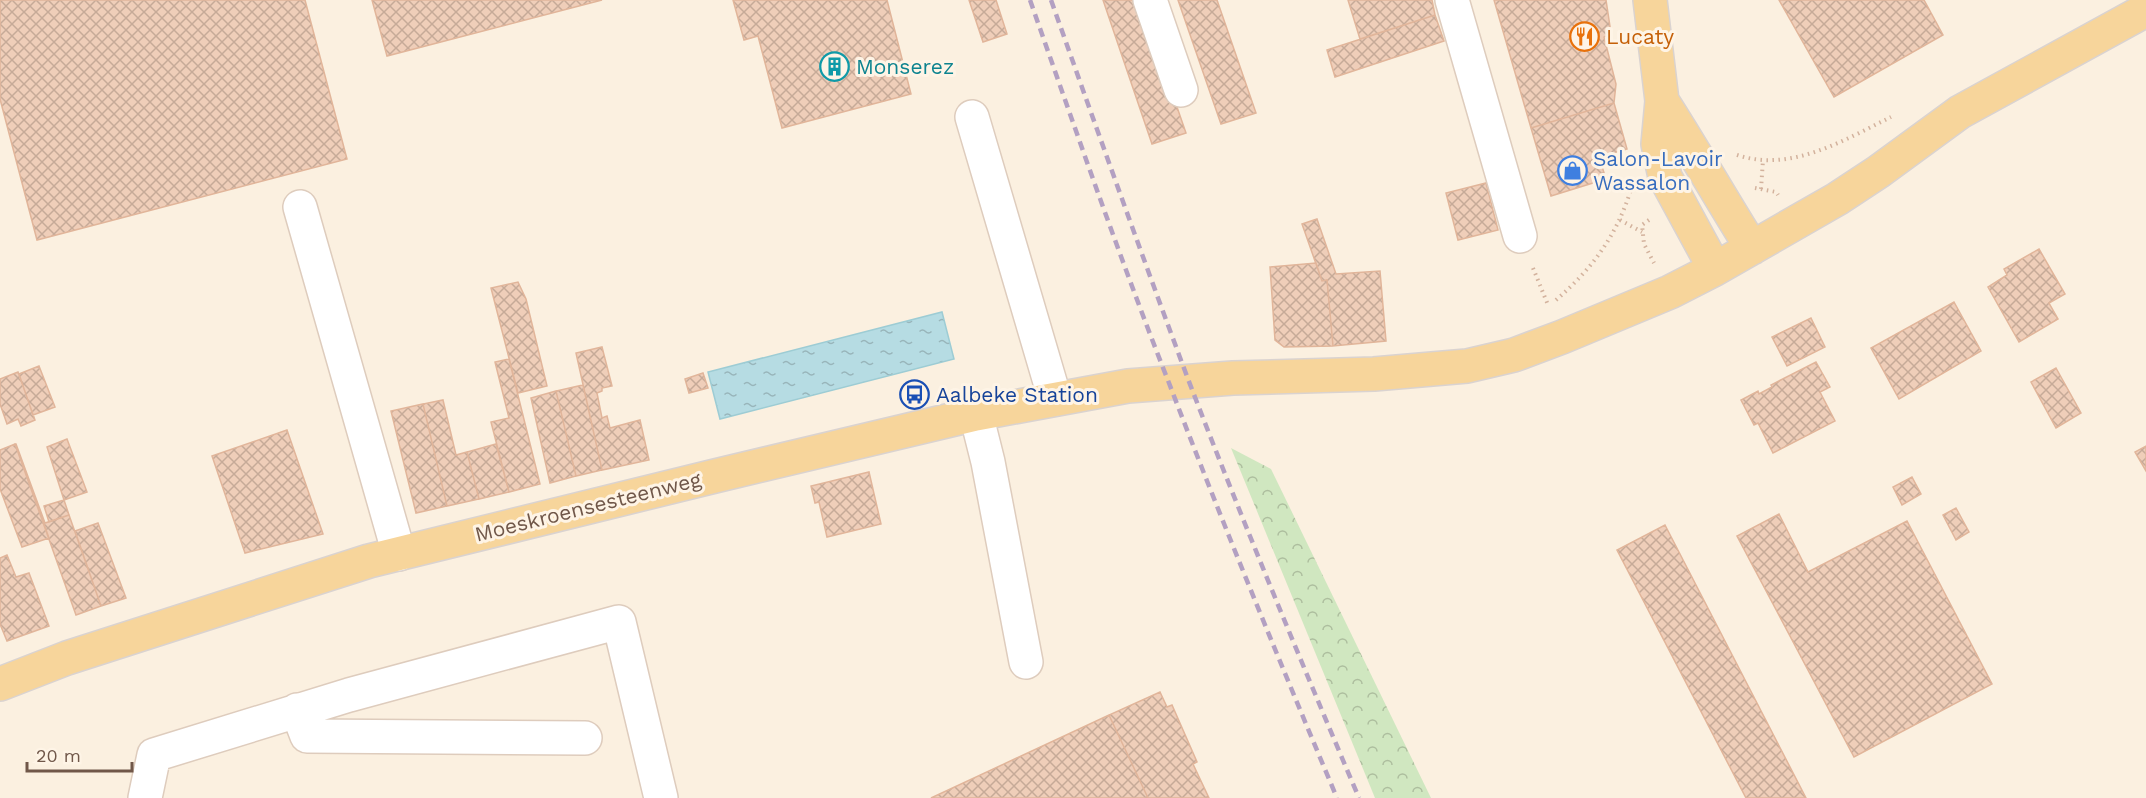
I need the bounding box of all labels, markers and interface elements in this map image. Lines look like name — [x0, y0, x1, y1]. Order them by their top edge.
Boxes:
restaurant icon: Lucaty — [1569, 21, 1601, 53]
place label: Lucaty — [1606, 24, 1674, 49]
building icon: Monserez — [819, 51, 851, 83]
place label: Monserez — [856, 54, 954, 79]
place label: Salon-Lavoir Wassalon — [1593, 146, 1723, 195]
shop icon: Salon-Lavoir Wassalon — [1556, 155, 1588, 187]
bus stop icon: Aalbeke Station — [899, 379, 931, 411]
place label: Aalbeke Station — [936, 382, 1098, 407]
street label: Moeskroensesteenweg — [472, 466, 704, 547]
scale bar — [27, 735, 132, 773]
text: 20 m — [36, 745, 81, 766]

